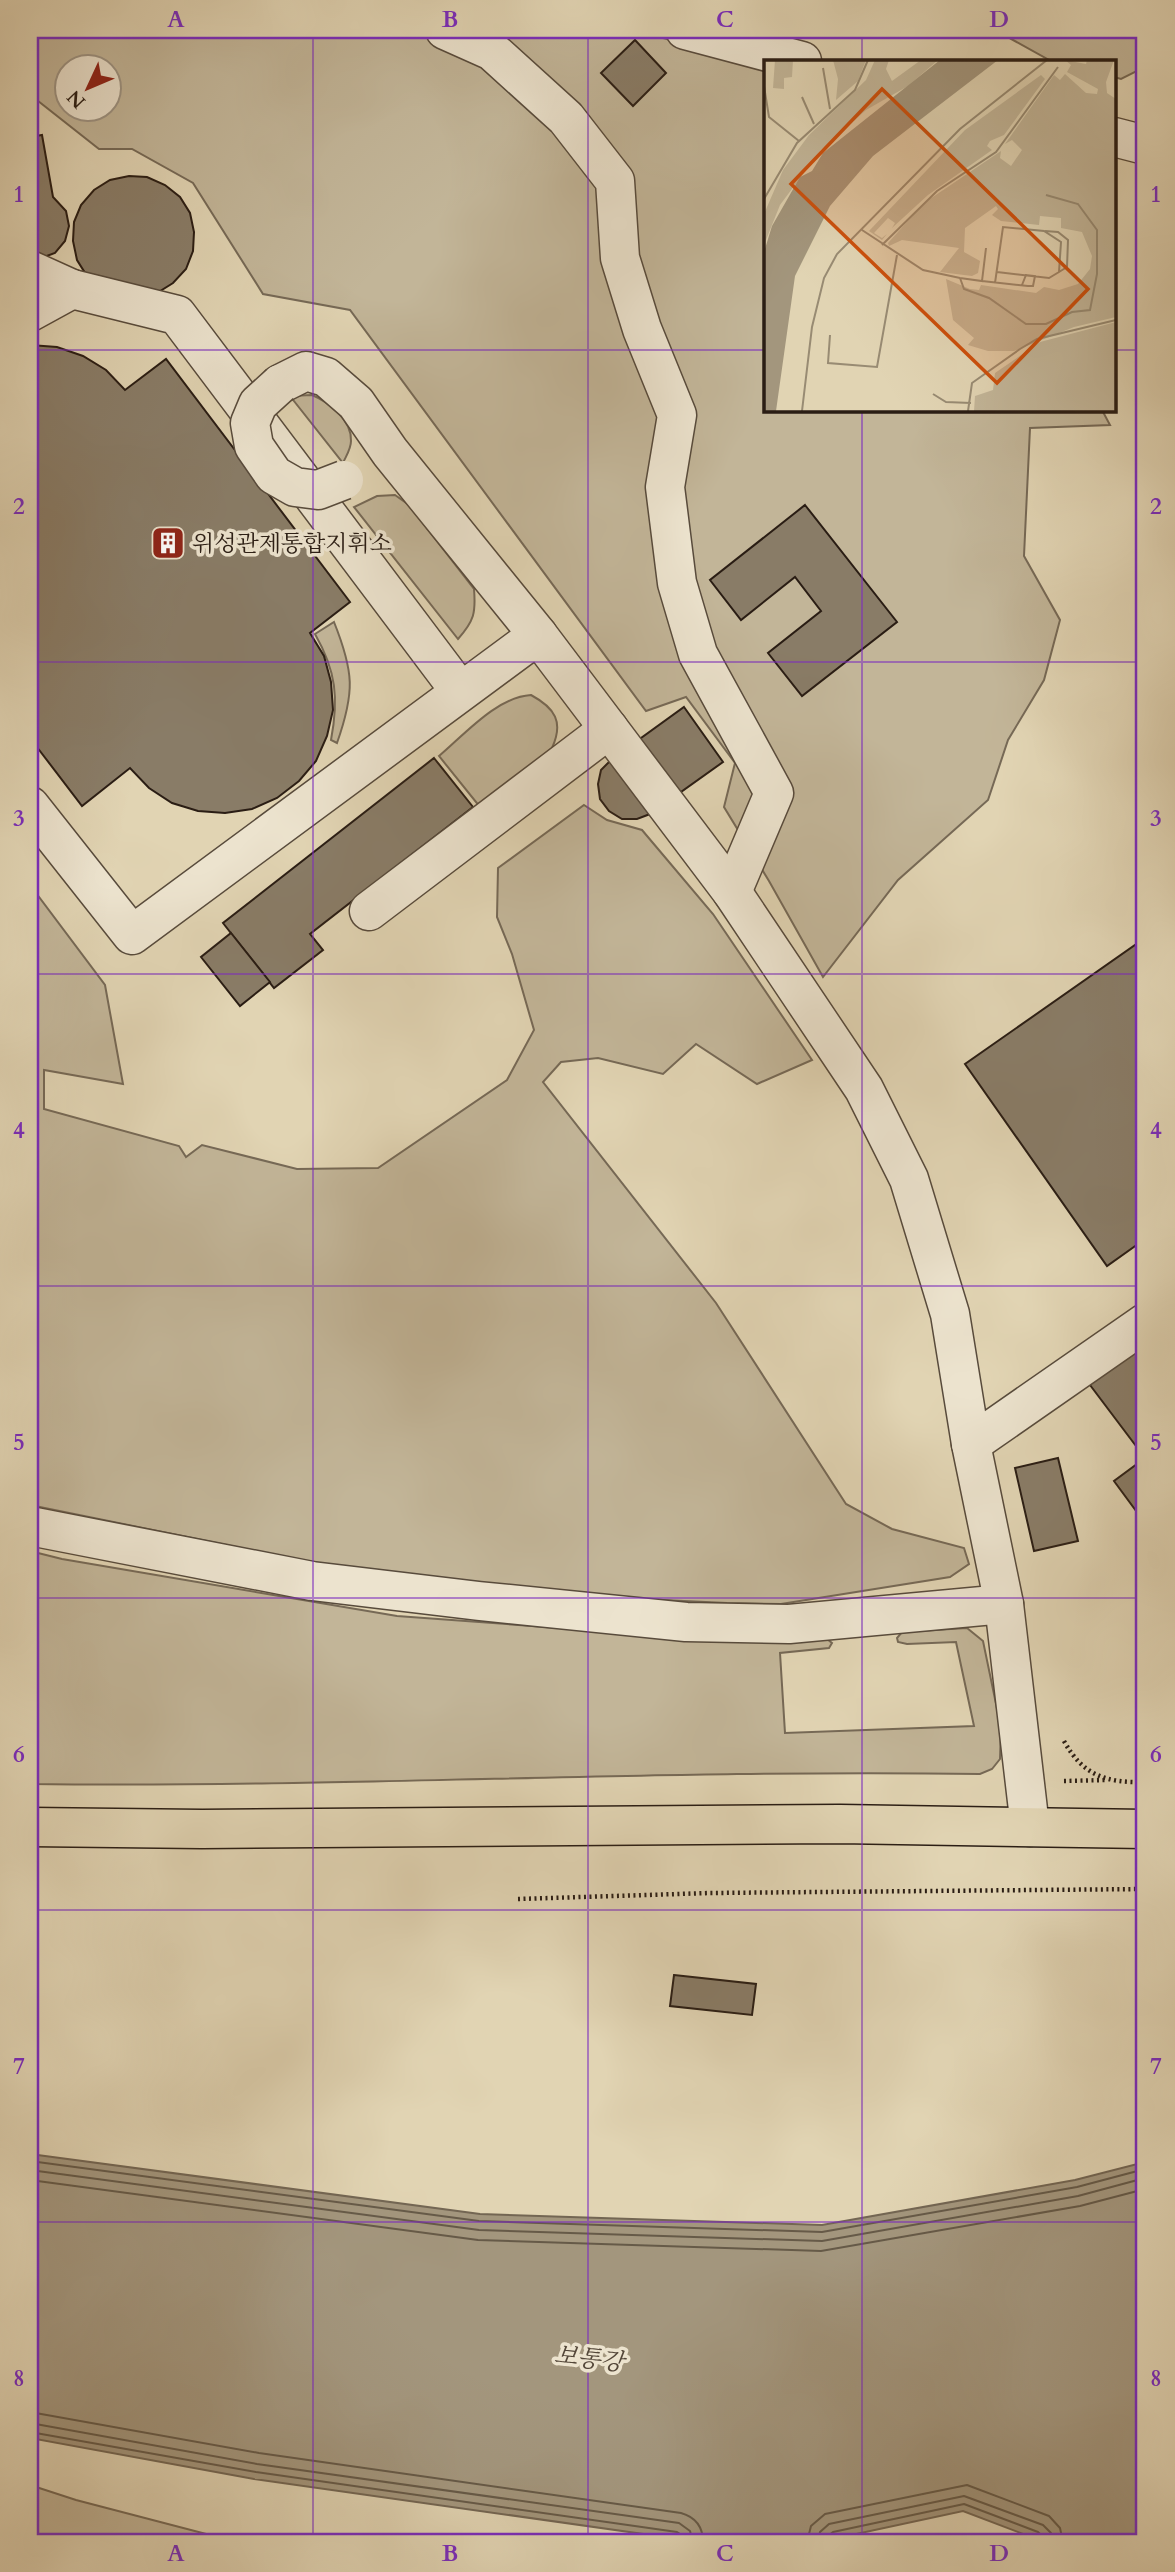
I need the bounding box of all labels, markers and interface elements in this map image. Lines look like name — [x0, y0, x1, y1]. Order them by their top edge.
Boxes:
text: A — [167, 4, 185, 35]
text: B — [442, 4, 458, 35]
text: C — [716, 4, 734, 35]
text: D — [989, 4, 1009, 35]
north arrow — [52, 52, 122, 122]
inset map — [764, 60, 1116, 411]
text: N — [61, 84, 92, 114]
text: 1 — [13, 179, 25, 210]
text: 1 — [1150, 179, 1162, 210]
text: 2 — [13, 491, 25, 522]
text: 2 — [1150, 491, 1162, 522]
building icon: 위성관제통합지휘소 — [149, 524, 187, 562]
place label: 위성관제통합지휘소 — [192, 528, 392, 559]
text: 3 — [13, 803, 25, 834]
text: 3 — [1150, 803, 1162, 834]
text: 4 — [13, 1115, 25, 1146]
text: 4 — [1150, 1115, 1162, 1146]
text: 5 — [13, 1427, 25, 1458]
text: 5 — [1150, 1427, 1162, 1458]
text: 6 — [13, 1739, 25, 1770]
text: 6 — [1150, 1739, 1162, 1770]
text: 7 — [13, 2051, 25, 2082]
text: 7 — [1150, 2051, 1162, 2082]
water label: 보통강 — [552, 2338, 629, 2380]
text: 8 — [13, 2363, 25, 2394]
text: 8 — [1150, 2363, 1162, 2394]
text: A — [167, 2538, 185, 2569]
text: B — [442, 2538, 458, 2569]
text: C — [716, 2538, 734, 2569]
text: D — [989, 2538, 1009, 2569]

